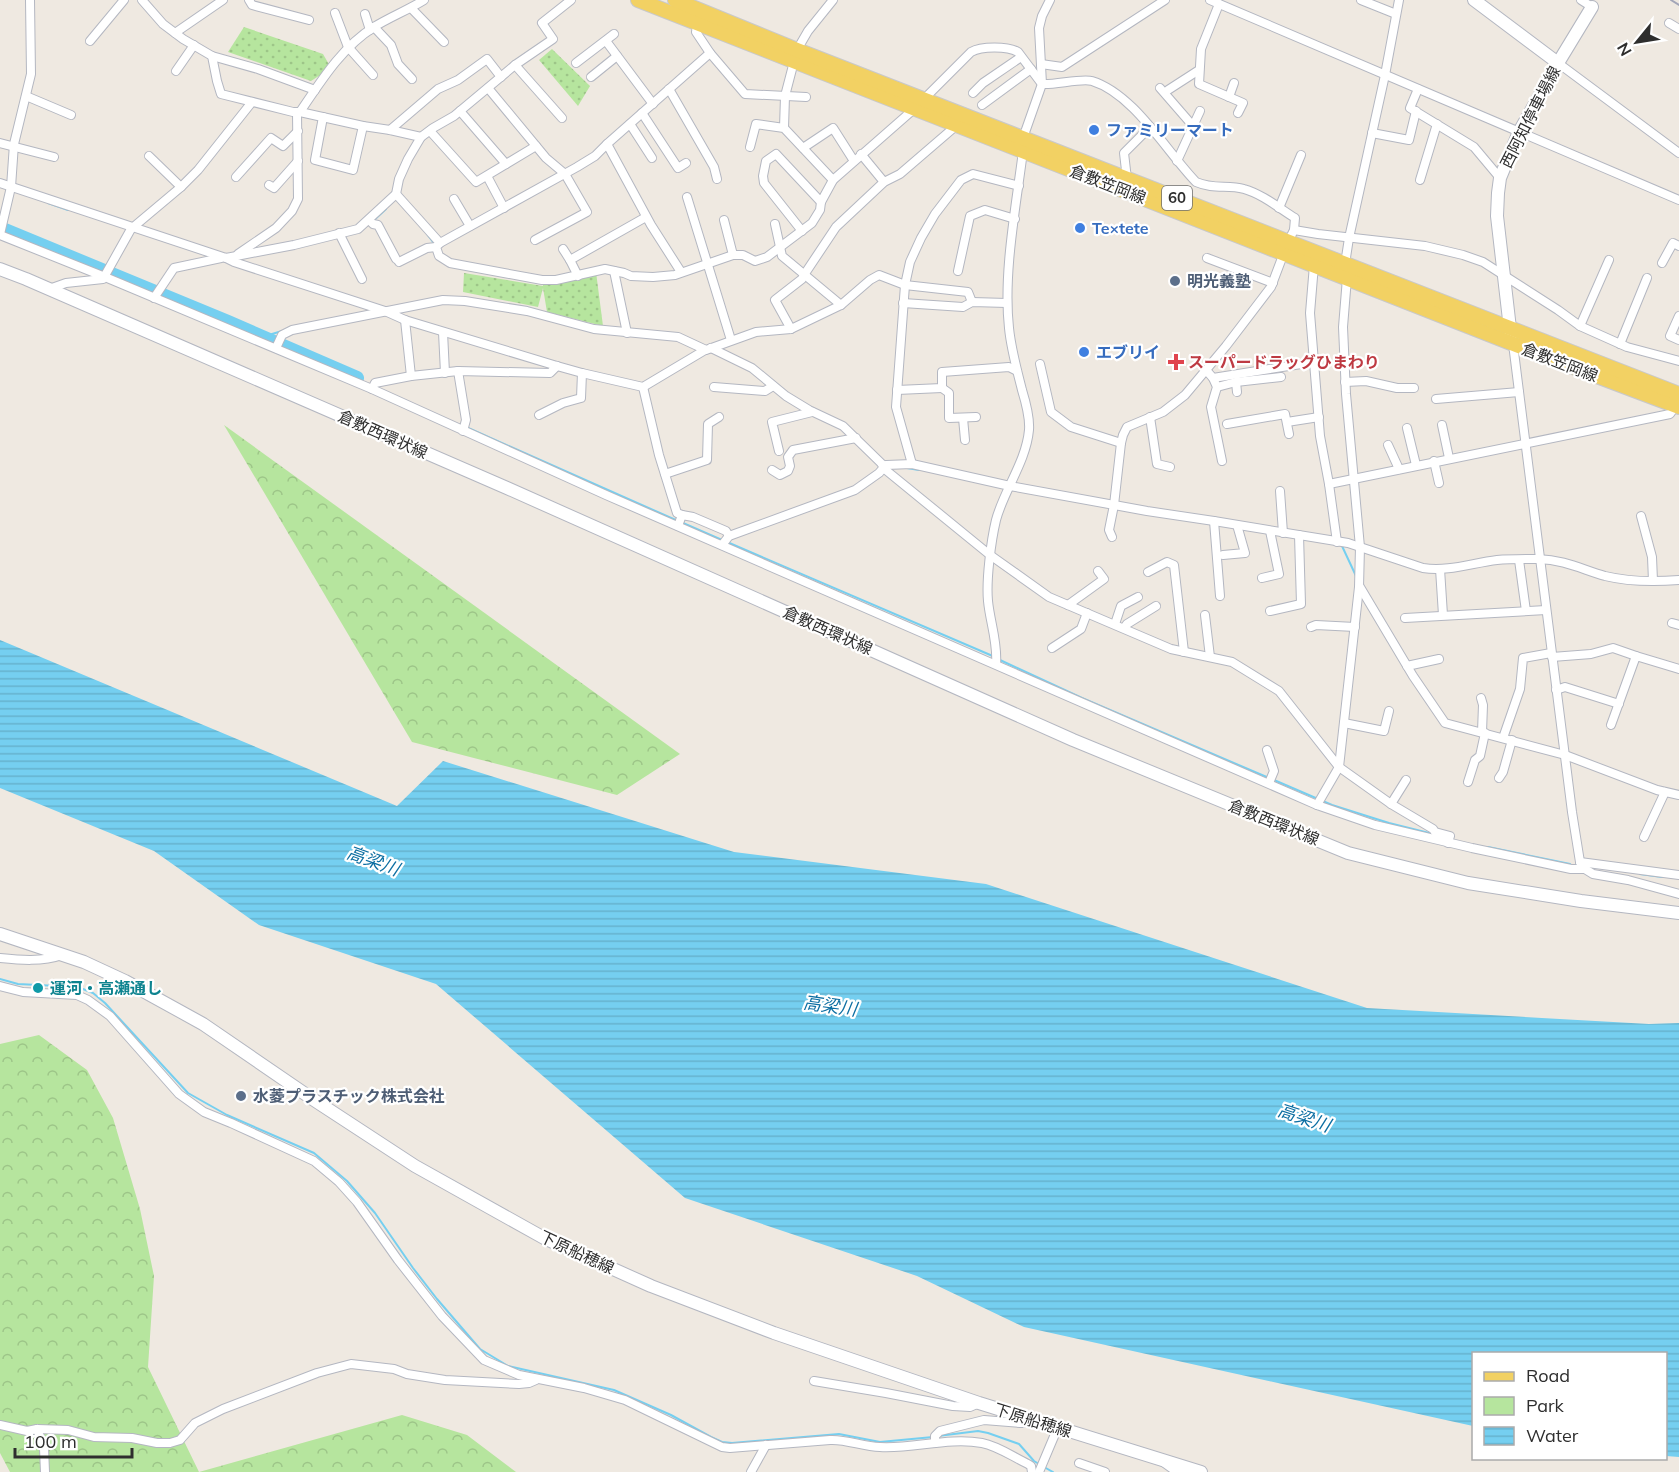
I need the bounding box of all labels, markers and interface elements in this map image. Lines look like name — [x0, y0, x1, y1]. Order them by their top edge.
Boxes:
north arrow — [1607, 12, 1667, 72]
text: N — [1612, 39, 1636, 60]
street label: 西阿知停車場線 — [1496, 63, 1564, 171]
place label: ファミリーマート — [1106, 120, 1234, 140]
marker: ファミリーマート — [1087, 123, 1101, 137]
street label: 倉敷笠岡線 — [1067, 160, 1149, 208]
road number: 60 — [1162, 186, 1192, 210]
place label: Te×tete — [1092, 218, 1149, 238]
marker: Te×tete — [1073, 221, 1087, 235]
place label: 明光義塾 — [1187, 271, 1251, 291]
marker: 明光義塾 — [1168, 274, 1182, 288]
street label: 倉敷笠岡線 — [1519, 338, 1601, 386]
place label: エブリイ — [1096, 342, 1160, 362]
marker: エブリイ — [1077, 345, 1091, 359]
place label: スーパードラッグひまわり — [1188, 352, 1380, 372]
marker: スーパードラッグひまわり — [1169, 355, 1183, 369]
street label: 倉敷西環状線 — [335, 405, 431, 463]
street label: 倉敷西環状線 — [780, 601, 876, 659]
street label: 倉敷西環状線 — [1226, 795, 1322, 849]
water label: 高梁川 — [344, 840, 404, 881]
place label: 運河・高瀬通し — [50, 978, 162, 998]
marker: 運河・高瀬通し — [31, 981, 45, 995]
water label: 高梁川 — [802, 990, 860, 1021]
place label: 水菱プラスチック株式会社 — [253, 1086, 445, 1106]
marker: 水菱プラスチック株式会社 — [234, 1089, 248, 1103]
water label: 高梁川 — [1275, 1098, 1335, 1137]
street label: 下原船穂線 — [537, 1226, 617, 1278]
legend — [1472, 1352, 1667, 1460]
text: Road — [1526, 1364, 1570, 1387]
text: Park — [1526, 1394, 1565, 1417]
street label: 下原船穂線 — [992, 1399, 1074, 1441]
scale bar — [15, 1421, 132, 1459]
text: Water — [1526, 1424, 1579, 1447]
text: 100 m — [24, 1430, 77, 1453]

